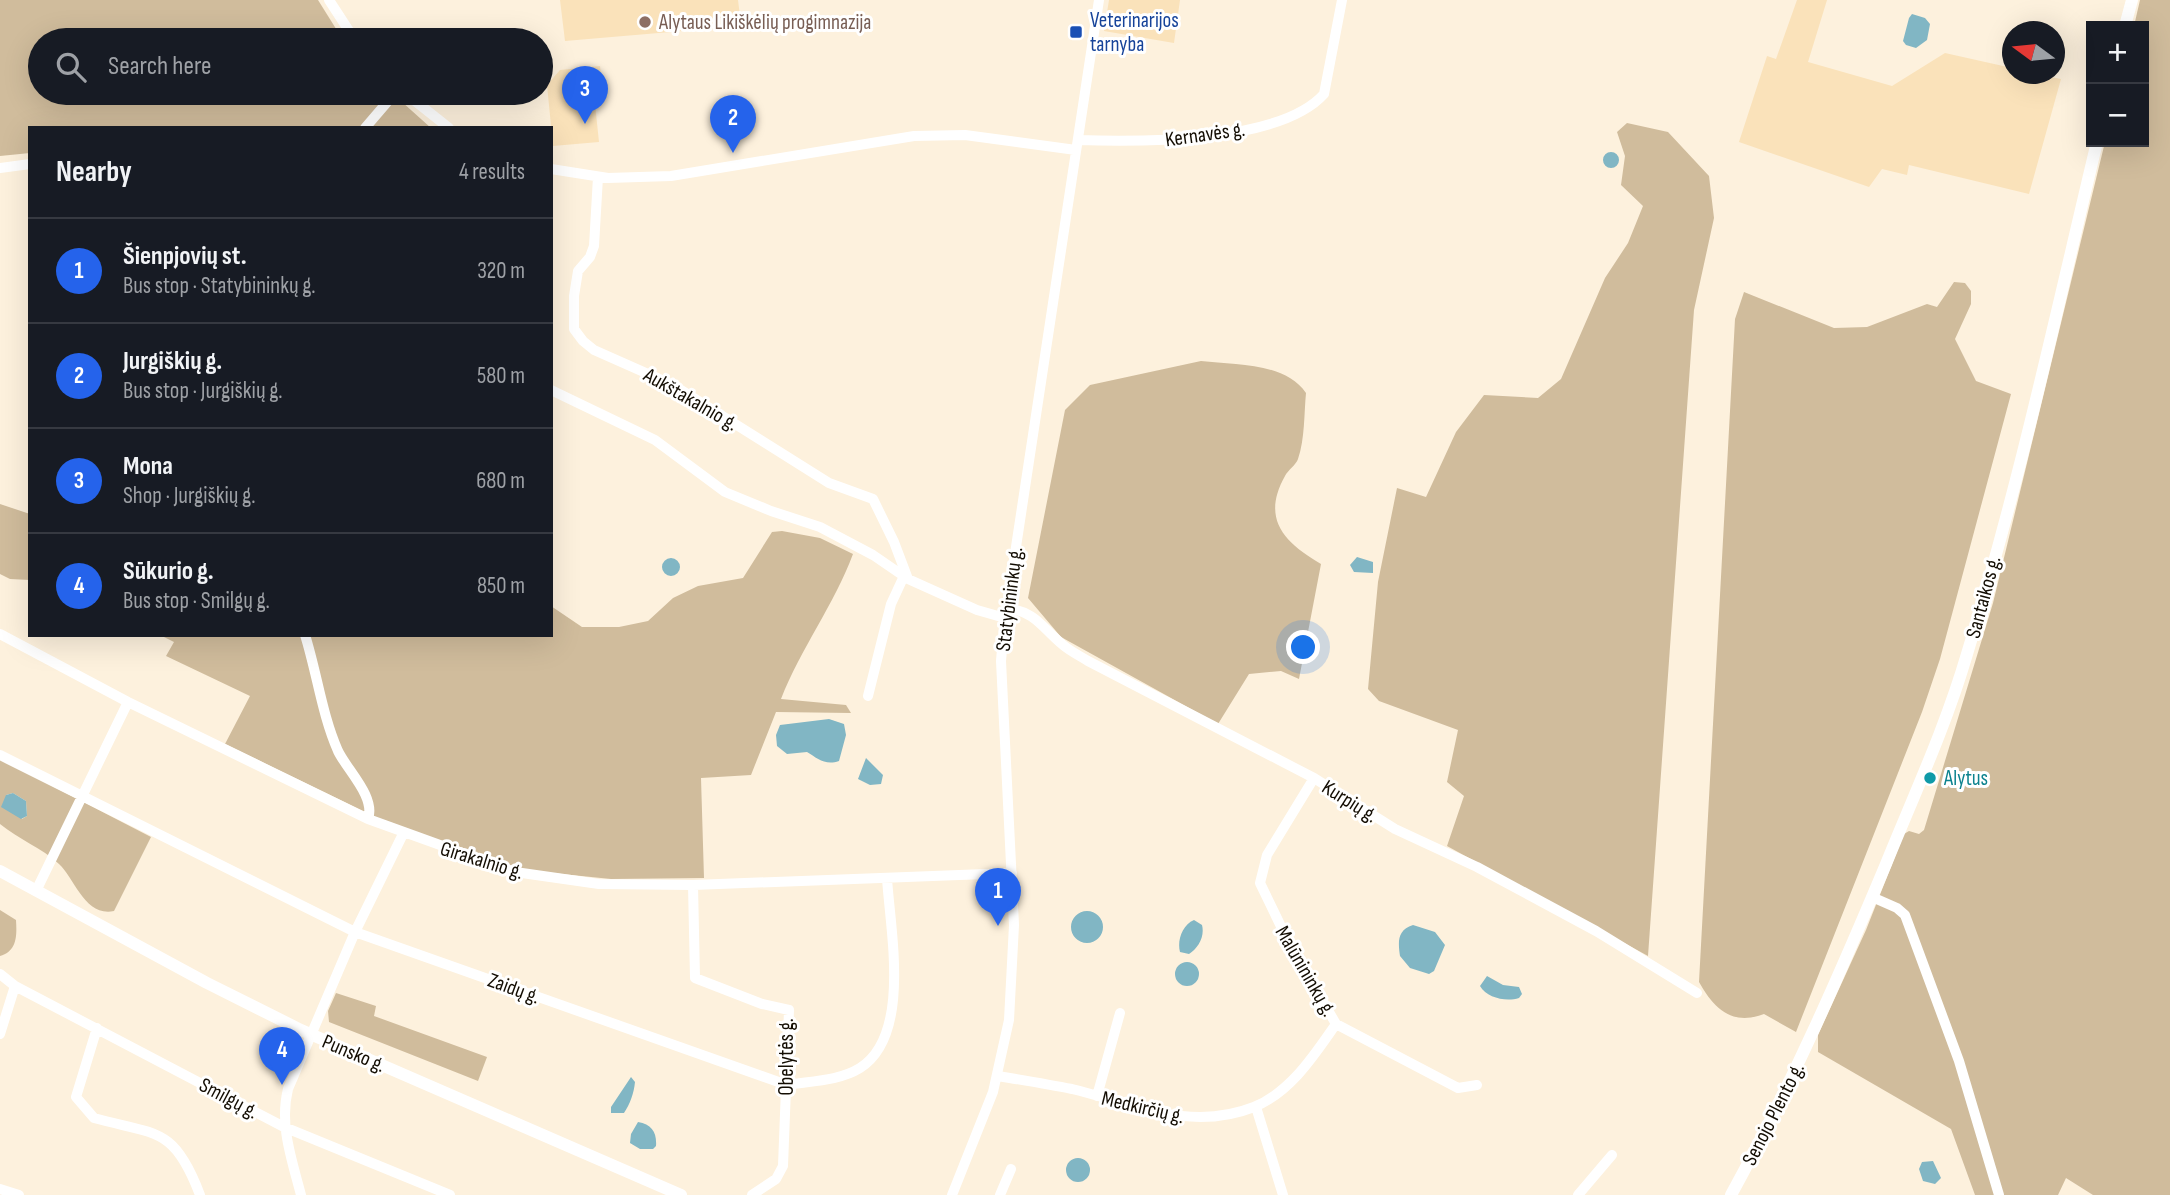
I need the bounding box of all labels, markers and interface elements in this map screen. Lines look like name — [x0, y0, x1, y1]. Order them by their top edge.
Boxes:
place label: Veterinarijos tarnyba — [1090, 8, 1179, 57]
place label: Alytaus Likiškėlių progimnazija — [658, 10, 871, 35]
marker: Alytaus Likiškėlių progimnazija — [637, 14, 653, 30]
north arrow — [2002, 21, 2065, 84]
map controls — [2086, 21, 2149, 147]
button: + — [2086, 21, 2149, 84]
marker: Veterinarijos tarnyba — [1068, 24, 1084, 40]
search box — [28, 28, 553, 105]
icon: search — [52, 48, 90, 86]
text: Search here — [108, 51, 211, 82]
pin: 3 — [562, 66, 608, 124]
button: − — [2086, 84, 2149, 147]
pin: 2 — [710, 95, 756, 153]
street label: Kernavės g. — [1164, 117, 1246, 152]
text: Nearby — [56, 154, 132, 190]
text: 4 results — [459, 158, 525, 186]
text: Šienpjovių st. — [123, 241, 247, 272]
text: 1 — [74, 257, 84, 285]
text: 320 m — [477, 257, 525, 285]
text: Bus stop · Statybininkų g. — [123, 272, 316, 300]
text: Jurgiškių g. — [123, 346, 222, 377]
text: 2 — [74, 362, 84, 390]
text: 580 m — [477, 362, 525, 390]
street label: Aukštakalnio g. — [638, 362, 742, 436]
text: Bus stop · Jurgiškių g. — [123, 377, 283, 405]
text: Mona — [123, 451, 173, 482]
text: 3 — [74, 467, 84, 495]
text: 680 m — [476, 467, 525, 495]
text: Shop · Jurgiškių g. — [123, 482, 256, 510]
street label: Statybininkų g. — [991, 545, 1028, 653]
street label: Santaikos g. — [1961, 553, 2006, 641]
text: Sūkurio g. — [123, 556, 214, 587]
text: 4 — [74, 572, 84, 600]
text: 850 m — [477, 572, 525, 600]
text: Bus stop · Smilgų g. — [123, 587, 270, 615]
your location — [1286, 630, 1320, 664]
place label: Alytus — [1943, 766, 1988, 791]
marker: Alytus — [1922, 770, 1938, 786]
street label: Kurpių g. — [1317, 775, 1382, 828]
street label: Girakalnio g. — [437, 836, 526, 885]
pin: 1 — [975, 868, 1021, 926]
street label: Malūnininkų g. — [1270, 921, 1342, 1021]
street label: Zaidų g. — [484, 968, 543, 1009]
street label: Obelytės g. — [774, 1018, 799, 1096]
pin: 4 — [259, 1027, 305, 1085]
street label: Punsko g. — [318, 1029, 389, 1078]
street label: Senojo Plento g. — [1737, 1059, 1810, 1170]
street label: Smilgų g. — [195, 1073, 262, 1124]
street label: Medkirčių g. — [1099, 1086, 1187, 1129]

